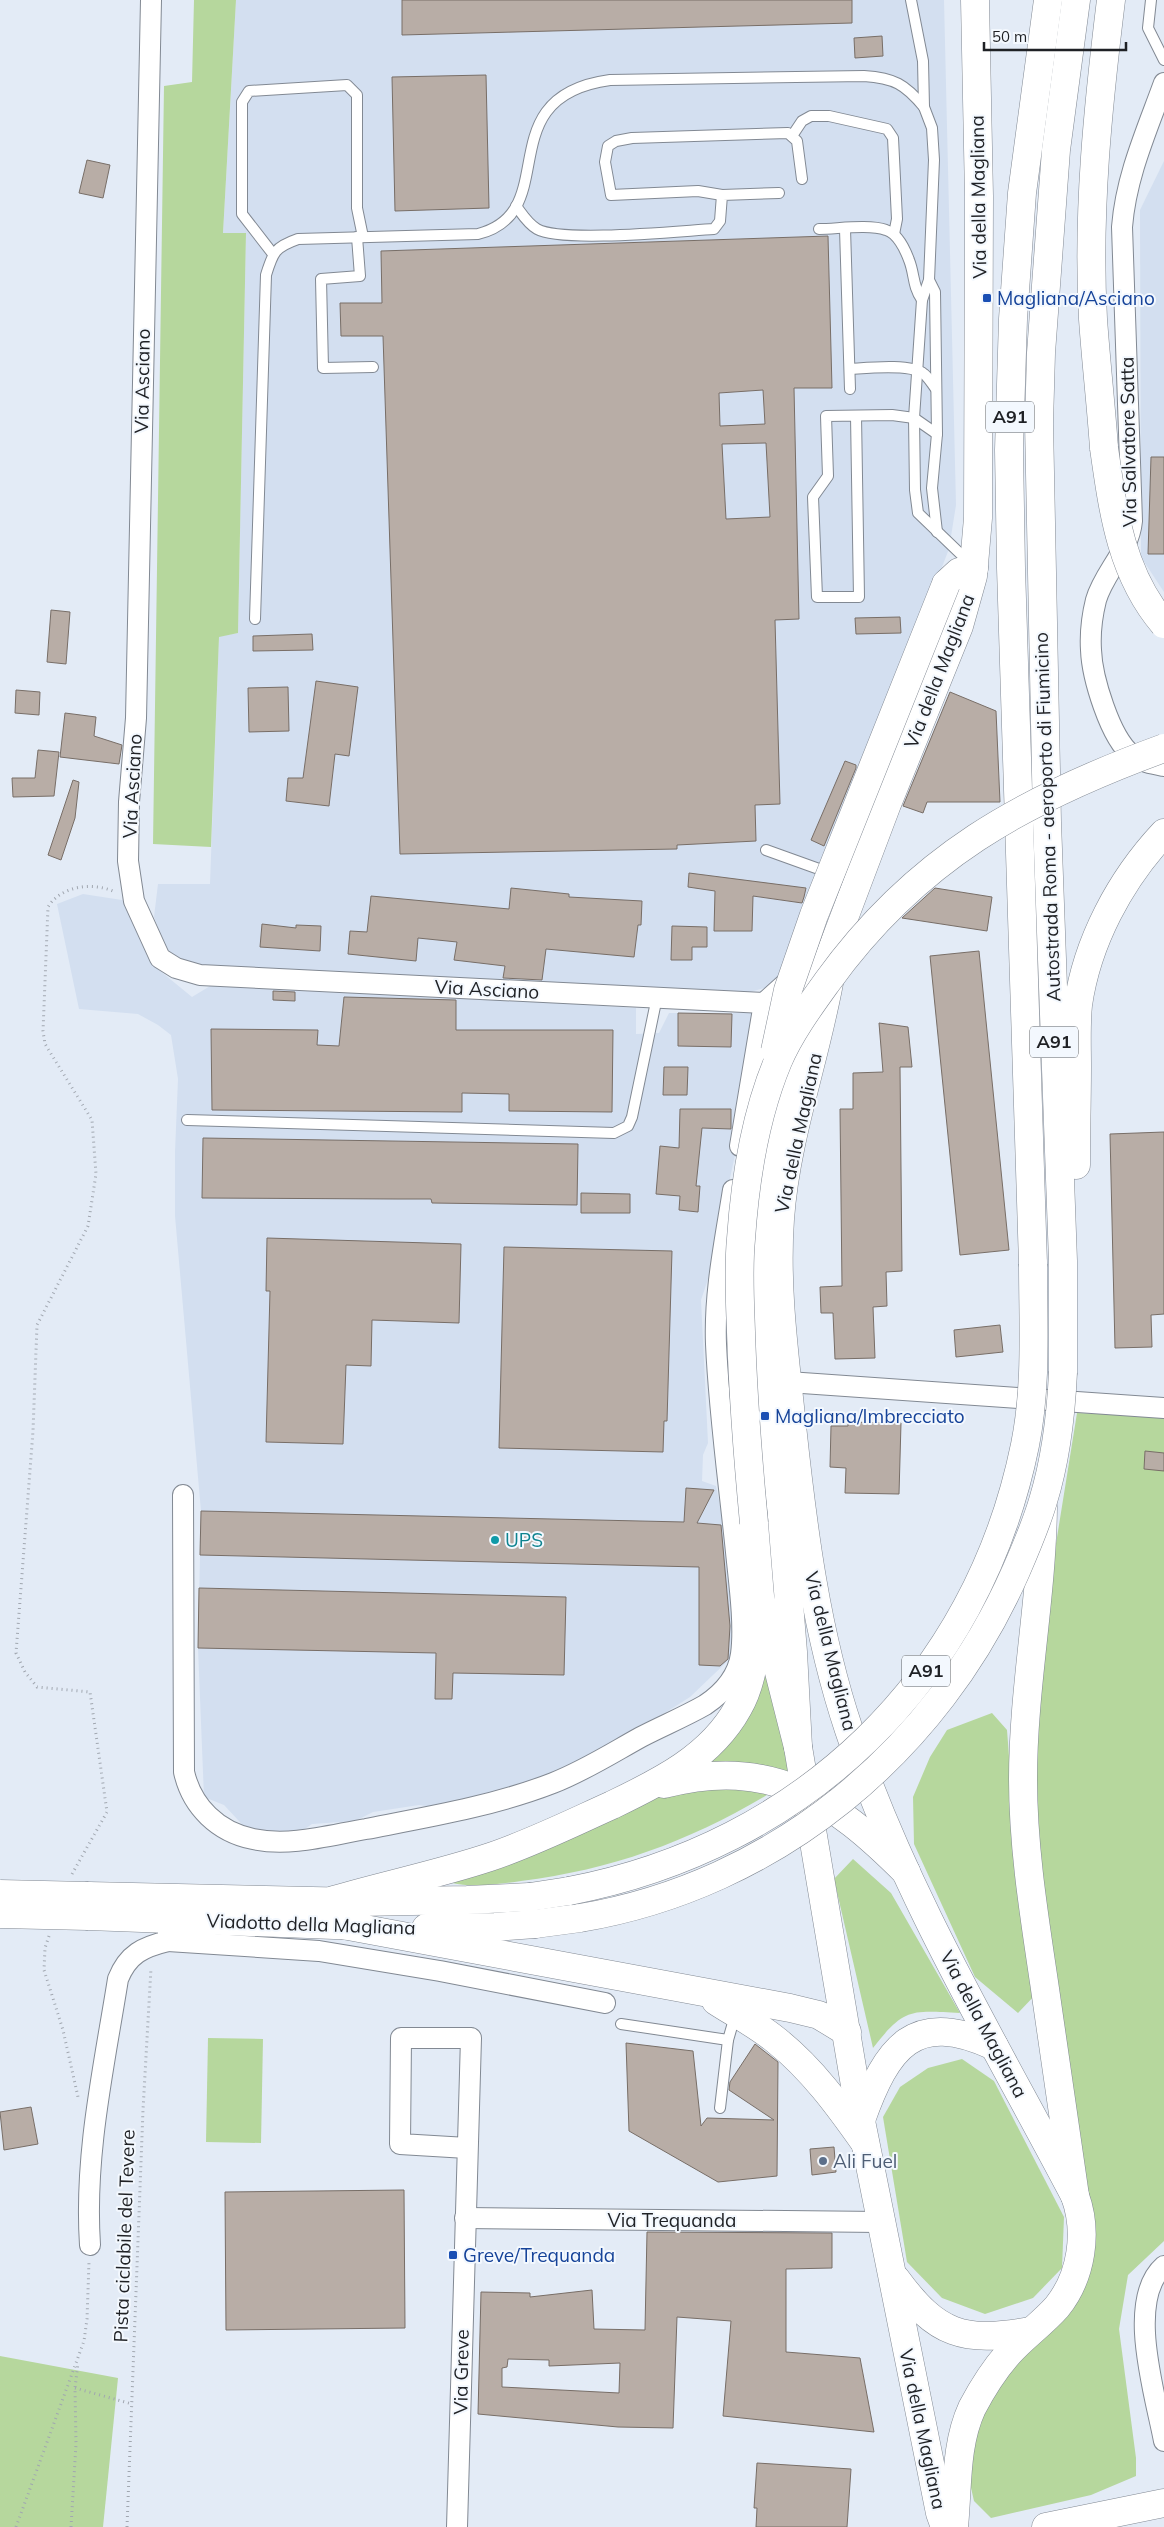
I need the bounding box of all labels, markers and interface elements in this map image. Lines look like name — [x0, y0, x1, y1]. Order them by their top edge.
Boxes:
scale bar — [984, 20, 1126, 52]
text: 50 m — [992, 27, 1027, 46]
street label: Via della Magliana — [965, 115, 991, 279]
place label: Magliana/Asciano — [997, 286, 1155, 310]
marker: Magliana/Asciano — [981, 292, 993, 304]
street label: Via Asciano — [129, 328, 155, 434]
street label: Via Salvatore Satta — [1115, 357, 1141, 527]
road number: A91 — [986, 402, 1034, 432]
street label: Via della Magliana — [899, 590, 979, 752]
street label: Autostrada Roma - aeroporto di Fiumicino — [1029, 632, 1065, 1002]
street label: Via Asciano — [117, 733, 147, 839]
street label: Via Asciano — [434, 974, 540, 1004]
road number: A91 — [1030, 1026, 1078, 1058]
street label: Via della Magliana — [769, 1051, 827, 1215]
place label: Magliana/Imbrecciato — [775, 1404, 965, 1428]
marker: Magliana/Imbrecciato — [759, 1410, 771, 1422]
place label: UPS — [505, 1528, 543, 1552]
marker: UPS — [489, 1534, 501, 1546]
street label: Via della Magliana — [800, 1569, 862, 1733]
road number: A91 — [902, 1655, 950, 1686]
street label: Viadotto della Magliana — [206, 1908, 416, 1940]
street label: Via della Magliana — [935, 1946, 1033, 2102]
street label: Pista ciclabile del Tevere — [108, 2129, 140, 2343]
place label: Ali Fuel — [833, 2149, 897, 2173]
marker: Ali Fuel — [817, 2155, 829, 2167]
street label: Via Trequanda — [608, 2208, 736, 2232]
place label: Greve/Trequanda — [463, 2243, 615, 2267]
marker: Greve/Trequanda — [447, 2249, 459, 2261]
street label: Via Greve — [448, 2329, 474, 2415]
street label: Via della Magliana — [894, 2347, 952, 2511]

